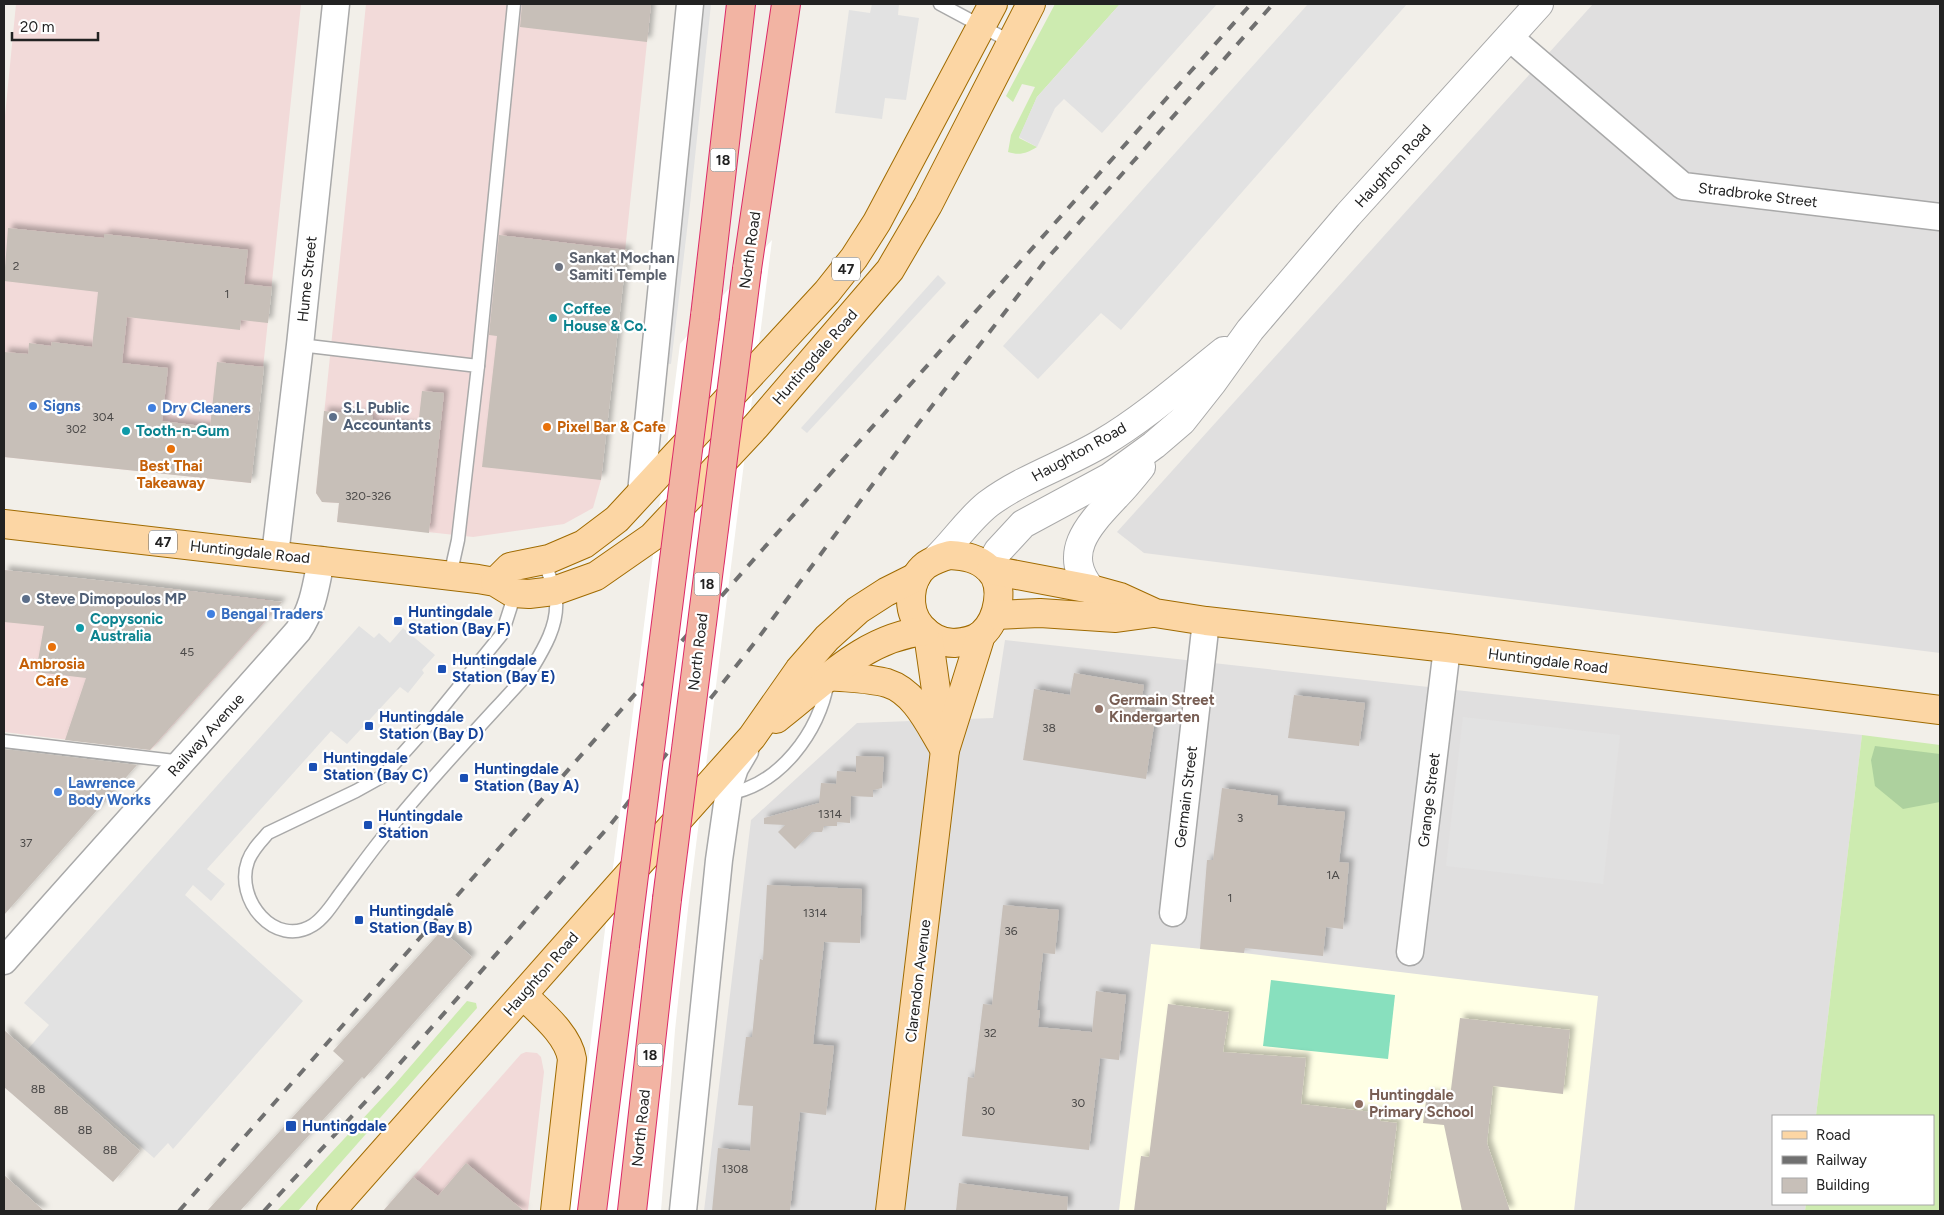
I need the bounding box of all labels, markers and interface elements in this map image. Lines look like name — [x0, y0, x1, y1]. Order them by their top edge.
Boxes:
scale bar — [12, 10, 99, 42]
text: 20 m — [20, 18, 54, 36]
street label: Haughton Road — [1351, 121, 1435, 211]
road number: 18 — [710, 148, 736, 172]
street label: Stradbroke Street — [1697, 179, 1819, 211]
street label: North Road — [736, 210, 764, 290]
street label: Hume Street — [294, 235, 320, 323]
place label: Sankat Mochan Samiti Temple — [569, 249, 675, 284]
road number: 47 — [832, 258, 860, 280]
house number: 2 — [13, 259, 19, 273]
marker: Sankat Mochan Samiti Temple — [553, 261, 565, 273]
house number: 1 — [225, 287, 229, 301]
place label: Coffee House & Co. — [563, 300, 647, 335]
street label: Huntingdale Road — [769, 306, 861, 408]
marker: Coffee House & Co. — [547, 312, 559, 324]
place label: Signs — [43, 397, 81, 415]
place label: Dry Cleaners — [162, 399, 251, 417]
place label: S.L Public Accountants — [343, 399, 431, 434]
marker: Signs — [27, 400, 39, 412]
marker: Dry Cleaners — [146, 402, 158, 414]
house number: 304 — [92, 410, 114, 424]
marker: S.L Public Accountants — [327, 411, 339, 423]
place label: Pixel Bar & Cafe — [557, 418, 667, 436]
street label: Haughton Road — [1029, 419, 1129, 485]
marker: Pixel Bar & Cafe — [541, 421, 553, 433]
house number: 302 — [66, 422, 86, 436]
place label: Tooth-n-Gum — [136, 422, 229, 440]
marker: Tooth-n-Gum — [120, 425, 132, 437]
marker: Best Thai Takeaway — [165, 443, 177, 455]
place label: Best Thai Takeaway — [137, 457, 205, 492]
house number: 320-326 — [345, 489, 391, 503]
road number: 47 — [149, 530, 177, 554]
street label: Huntingdale Road — [189, 537, 311, 567]
road number: 18 — [694, 572, 720, 596]
place label: Steve Dimopoulos MP — [36, 590, 186, 608]
marker: Steve Dimopoulos MP — [20, 593, 32, 605]
place label: Huntingdale Station (Bay F) — [408, 603, 511, 638]
place label: Bengal Traders — [221, 605, 323, 623]
marker: Bengal Traders — [205, 608, 217, 620]
place label: Copysonic Australia — [90, 610, 163, 645]
street label: North Road — [684, 612, 712, 692]
marker: Huntingdale Station (Bay F) — [392, 615, 404, 627]
marker: Copysonic Australia — [74, 622, 86, 634]
marker: Ambrosia Cafe — [46, 641, 58, 653]
house number: 45 — [180, 645, 194, 659]
street label: Huntingdale Road — [1487, 645, 1609, 677]
place label: Huntingdale Station (Bay E) — [452, 651, 556, 686]
place label: Ambrosia Cafe — [19, 655, 85, 690]
marker: Huntingdale Station (Bay E) — [436, 663, 448, 675]
street label: Railway Avenue — [164, 690, 248, 780]
place label: Germain Street Kindergarten — [1109, 691, 1215, 726]
marker: Germain Street Kindergarten — [1093, 703, 1105, 715]
place label: Huntingdale Station (Bay D) — [379, 708, 484, 743]
marker: Huntingdale Station (Bay D) — [363, 720, 375, 732]
house number: 38 — [1042, 721, 1056, 735]
street label: Germain Street — [1171, 745, 1201, 849]
place label: Huntingdale Station (Bay C) — [323, 749, 429, 784]
street label: Grange Street — [1414, 751, 1444, 848]
place label: Huntingdale Station (Bay A) — [474, 760, 579, 795]
marker: Huntingdale Station (Bay C) — [307, 761, 319, 773]
marker: Huntingdale Station (Bay A) — [458, 772, 470, 784]
place label: Lawrence Body Works — [68, 774, 151, 809]
marker: Lawrence Body Works — [52, 786, 64, 798]
place label: Huntingdale Station — [378, 807, 463, 842]
house number: 1314 — [818, 807, 842, 821]
house number: 3 — [1237, 811, 1243, 825]
marker: Huntingdale Station — [362, 819, 374, 831]
house number: 37 — [20, 836, 33, 850]
house number: 1A — [1326, 868, 1340, 882]
house number: 1 — [1228, 891, 1232, 905]
place label: Huntingdale Station (Bay B) — [369, 902, 473, 937]
house number: 1314 — [803, 906, 827, 920]
marker: Huntingdale Station (Bay B) — [353, 914, 365, 926]
street label: Clarendon Avenue — [902, 919, 934, 1043]
house number: 36 — [1004, 924, 1018, 938]
street label: Haughton Road — [500, 928, 582, 1020]
house number: 32 — [983, 1026, 997, 1040]
road number: 18 — [638, 1044, 662, 1066]
house number: 8B — [31, 1082, 45, 1096]
place label: Huntingdale Primary School — [1369, 1086, 1474, 1121]
street label: North Road — [628, 1088, 654, 1168]
house number: 30 — [1071, 1096, 1085, 1110]
marker: Huntingdale Primary School — [1353, 1098, 1365, 1110]
house number: 8B — [54, 1103, 68, 1117]
house number: 30 — [981, 1104, 995, 1118]
legend — [1772, 1115, 1934, 1205]
place label: Huntingdale — [302, 1117, 387, 1135]
marker: Huntingdale — [284, 1119, 298, 1133]
house number: 8B — [78, 1123, 92, 1137]
text: Road — [1816, 1126, 1851, 1144]
house number: 8B — [103, 1143, 117, 1157]
text: Railway — [1816, 1151, 1867, 1169]
house number: 1308 — [722, 1162, 748, 1176]
text: Building — [1816, 1176, 1870, 1194]

